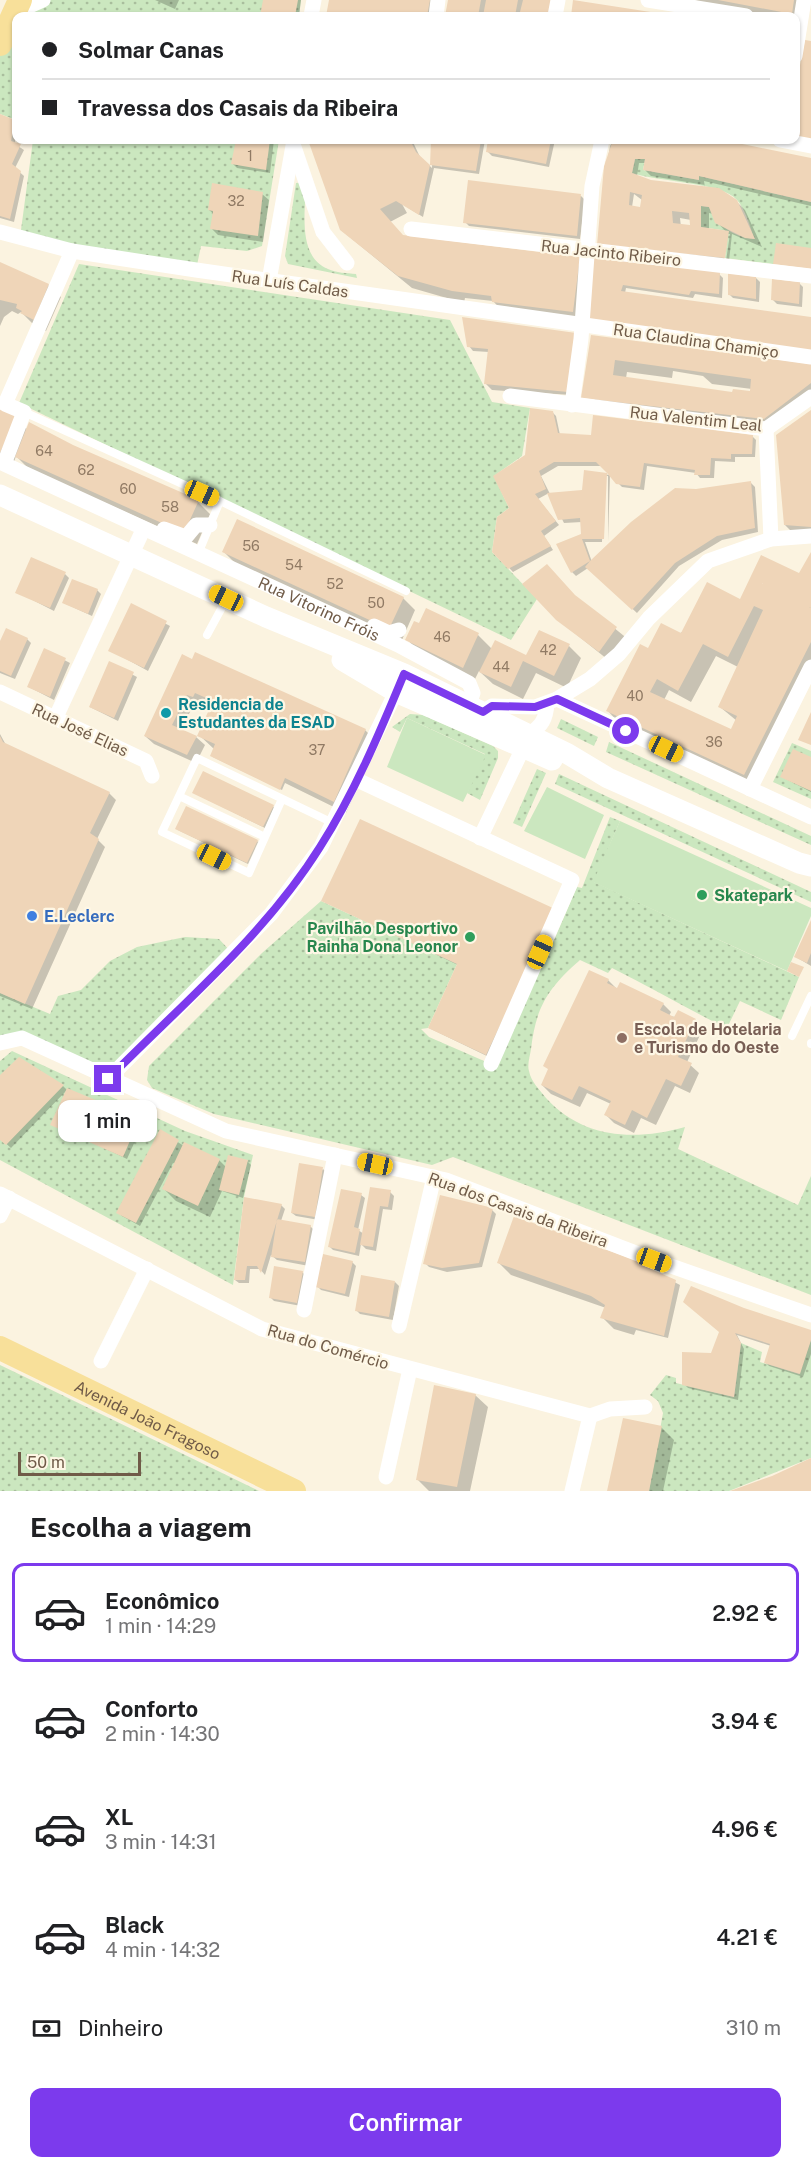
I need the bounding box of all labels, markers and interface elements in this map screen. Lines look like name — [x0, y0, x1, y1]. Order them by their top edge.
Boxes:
text: Solmar Canas — [78, 37, 224, 63]
text: Travessa dos Casais da Ribeira — [78, 95, 398, 121]
house number: 1 — [247, 148, 253, 164]
house number: 32 — [227, 193, 245, 209]
street label: Rua Jacinto Ribeiro — [540, 236, 682, 270]
street label: Rua Luís Caldas — [230, 266, 350, 302]
street label: Rua Claudina Chamiço — [612, 320, 780, 362]
street label: Rua Valentim Leal — [629, 403, 763, 435]
house number: 64 — [35, 443, 53, 459]
house number: 62 — [77, 462, 95, 478]
car — [182, 477, 222, 509]
house number: 60 — [119, 481, 137, 497]
house number: 58 — [161, 499, 179, 515]
house number: 56 — [242, 538, 260, 554]
house number: 54 — [285, 557, 303, 573]
street label: Rua Vitorino Fróis — [255, 573, 383, 645]
house number: 52 — [326, 576, 344, 592]
car — [206, 582, 246, 614]
house number: 50 — [367, 595, 385, 611]
house number: 46 — [433, 629, 451, 645]
house number: 42 — [539, 642, 557, 658]
house number: 44 — [492, 659, 510, 675]
house number: 40 — [626, 688, 644, 704]
place label: Residencia de Estudantes da ESAD — [178, 695, 335, 732]
street label: Rua José Elias — [29, 699, 131, 761]
marker: Residencia de Estudantes da ESAD — [159, 706, 173, 720]
route start — [612, 717, 639, 744]
car — [646, 733, 686, 765]
house number: 36 — [705, 734, 723, 750]
house number: 37 — [309, 742, 325, 758]
car — [194, 841, 234, 873]
place label: Skatepark — [714, 886, 793, 905]
marker: Skatepark — [695, 888, 709, 902]
place label: E.Leclerc — [44, 907, 115, 926]
marker: E.Leclerc — [25, 909, 39, 923]
place label: Pavilhão Desportivo Rainha Dona Leonor — [306, 919, 458, 956]
marker: Pavilhão Desportivo Rainha Dona Leonor — [463, 930, 477, 944]
car — [524, 932, 556, 972]
place label: Escola de Hotelaria e Turismo do Oeste — [634, 1020, 782, 1057]
marker: Escola de Hotelaria e Turismo do Oeste — [615, 1031, 629, 1045]
route end — [94, 1065, 121, 1092]
callout: 1 min — [58, 1100, 158, 1142]
text: 1 min — [84, 1109, 131, 1133]
car — [356, 1151, 394, 1177]
street label: Rua dos Casais da Ribeira — [426, 1169, 610, 1251]
car — [634, 1245, 674, 1275]
street label: Rua do Comércio — [265, 1321, 391, 1373]
street label: Avenida João Fragoso — [71, 1376, 224, 1463]
scale bar — [18, 1449, 141, 1476]
text: 50 m — [27, 1453, 65, 1472]
text: Escolha a viagem — [30, 1511, 252, 1543]
icon: car — [33, 1586, 87, 1640]
text: Econômico — [105, 1588, 220, 1614]
text: 2.92 € — [712, 1600, 778, 1626]
text: 1 min · 14:29 — [105, 1614, 216, 1638]
icon: car — [33, 1694, 87, 1748]
text: Conforto — [105, 1696, 198, 1722]
text: 3.94 € — [711, 1708, 778, 1734]
text: 2 min · 14:30 — [105, 1722, 220, 1746]
icon: car — [33, 1802, 87, 1856]
text: XL — [105, 1804, 133, 1830]
text: 4.96 € — [711, 1816, 778, 1842]
text: 3 min · 14:31 — [105, 1830, 217, 1854]
icon: car — [33, 1910, 87, 1964]
text: Black — [105, 1912, 164, 1938]
text: 4.21 € — [716, 1924, 778, 1950]
text: 4 min · 14:32 — [105, 1938, 220, 1962]
icon: cash — [30, 2012, 63, 2045]
text: Dinheiro — [78, 2015, 163, 2041]
text: 310 m — [726, 2016, 781, 2040]
button: Confirmar — [30, 2088, 781, 2157]

